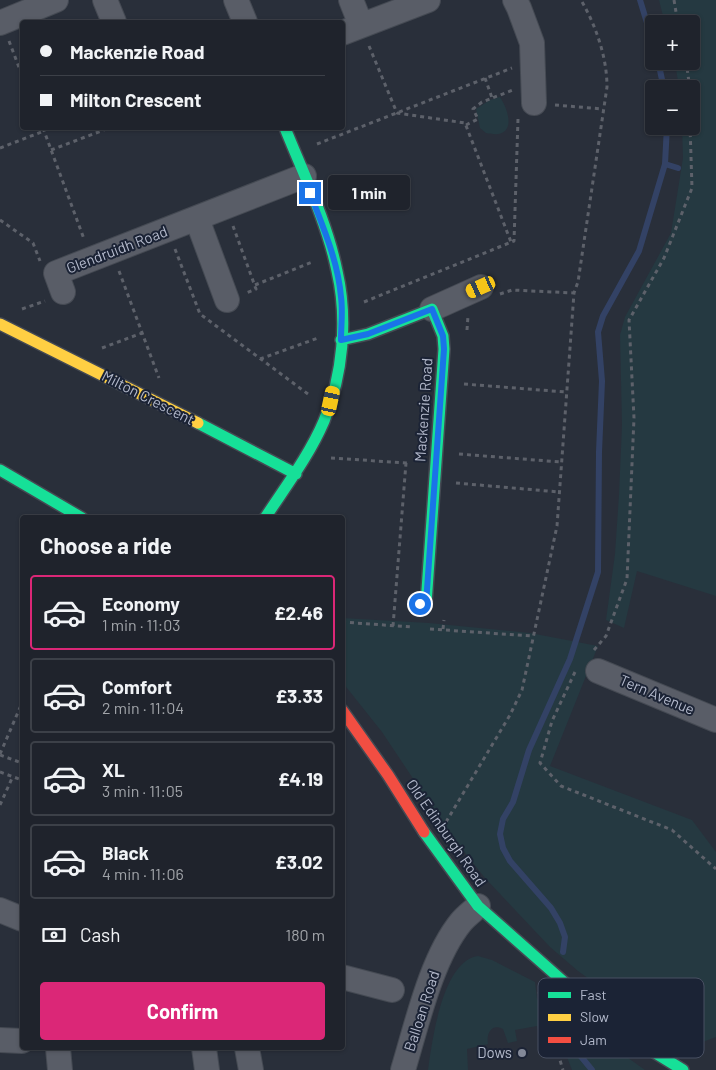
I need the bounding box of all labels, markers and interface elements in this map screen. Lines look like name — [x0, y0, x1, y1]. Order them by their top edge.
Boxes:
map controls — [645, 15, 700, 135]
button: + — [645, 15, 700, 70]
text: Mackenzie Road — [70, 40, 205, 63]
button: − — [645, 80, 700, 135]
text: Milton Crescent — [70, 88, 201, 111]
callout: 1 min — [328, 176, 410, 210]
route end — [299, 182, 321, 204]
text: 1 min — [351, 183, 387, 202]
street label: Glendruidh Road — [64, 222, 170, 277]
car — [464, 274, 497, 300]
street label: Mackenzie Road — [410, 357, 436, 463]
street label: Milton Crescent — [99, 366, 198, 428]
car — [320, 385, 341, 417]
text: Choose a ride — [40, 532, 172, 558]
icon: car — [42, 590, 87, 635]
text: Economy — [102, 592, 180, 615]
route start — [409, 593, 431, 615]
text: £2.46 — [274, 601, 323, 624]
text: 1 min · 11:03 — [102, 615, 180, 634]
street label: Tern Avenue — [617, 670, 698, 718]
icon: car — [42, 673, 87, 718]
text: Comfort — [102, 675, 172, 698]
text: £3.33 — [275, 684, 323, 707]
text: 2 min · 11:04 — [102, 698, 184, 717]
icon: car — [42, 756, 87, 801]
text: XL — [102, 758, 125, 781]
text: £4.19 — [278, 767, 323, 790]
street label: Old Edinburgh Road — [403, 775, 491, 890]
text: 3 min · 11:05 — [102, 781, 183, 800]
icon: car — [42, 839, 87, 884]
text: Black — [102, 841, 149, 864]
text: £3.02 — [275, 850, 323, 873]
text: 4 min · 11:06 — [102, 864, 184, 883]
icon: cash — [40, 921, 68, 949]
text: Cash — [80, 923, 121, 946]
text: 180 m — [286, 925, 325, 944]
street label: Balloan Road — [400, 968, 443, 1053]
legend — [538, 978, 704, 1058]
button: Confirm — [40, 982, 325, 1040]
text: Fast — [580, 986, 606, 1003]
text: Slow — [580, 1008, 609, 1025]
text: Jam — [580, 1031, 607, 1048]
place label: Dows — [477, 1043, 512, 1061]
marker: Dows — [516, 1047, 528, 1059]

